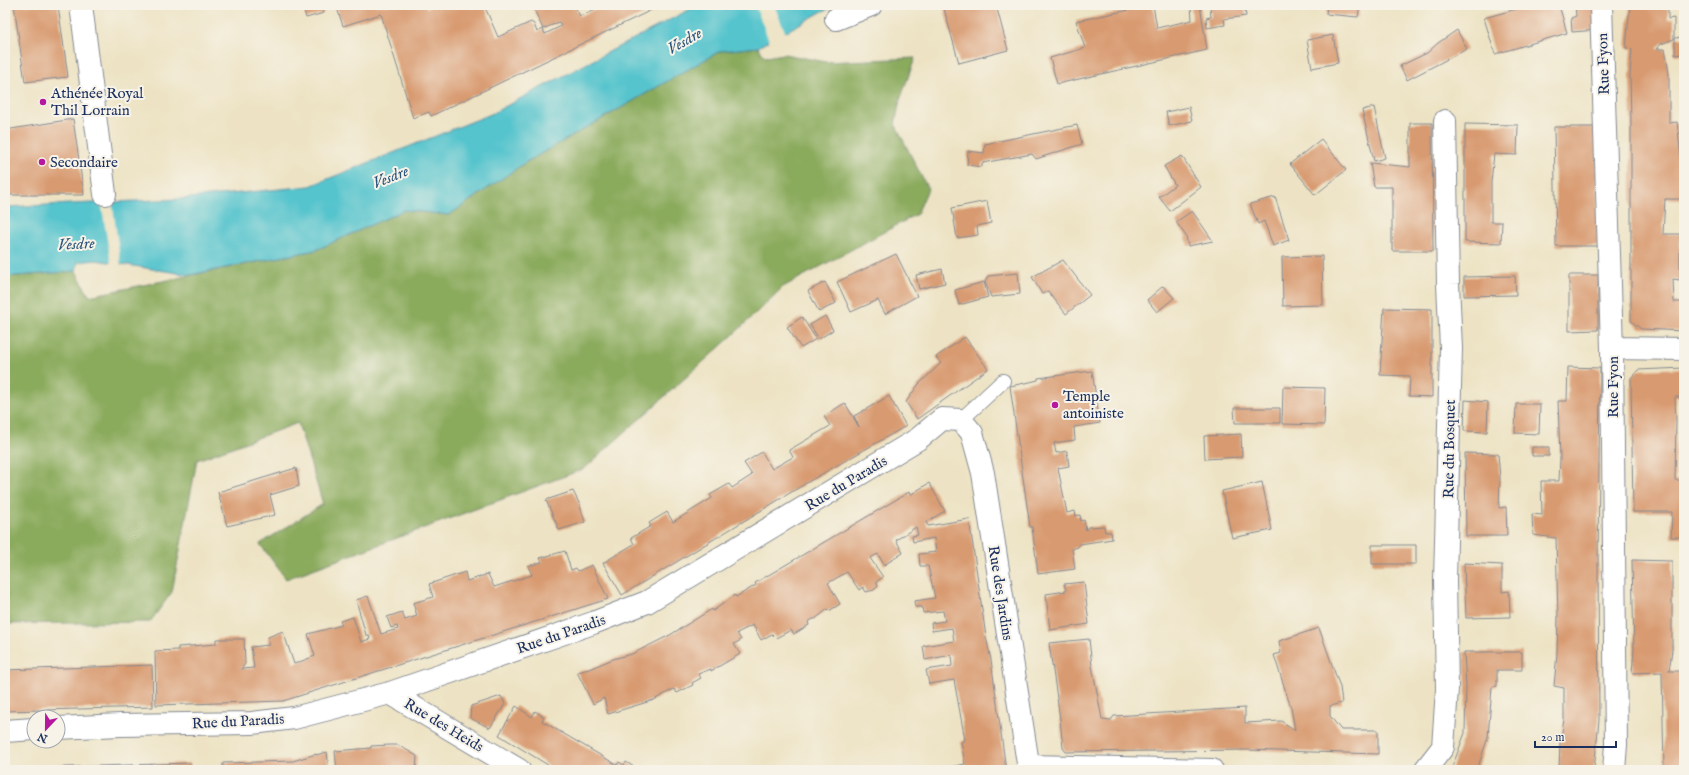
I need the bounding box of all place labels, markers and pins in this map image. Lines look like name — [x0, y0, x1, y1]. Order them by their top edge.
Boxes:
place label: Athénée Royal Thil Lorrain — [50, 84, 144, 120]
marker: Athénée Royal Thil Lorrain — [38, 97, 48, 107]
place label: Secondaire — [50, 153, 118, 172]
marker: Secondaire — [37, 157, 47, 167]
place label: Temple antoiniste — [1063, 387, 1124, 423]
marker: Temple antoiniste — [1050, 400, 1060, 410]

